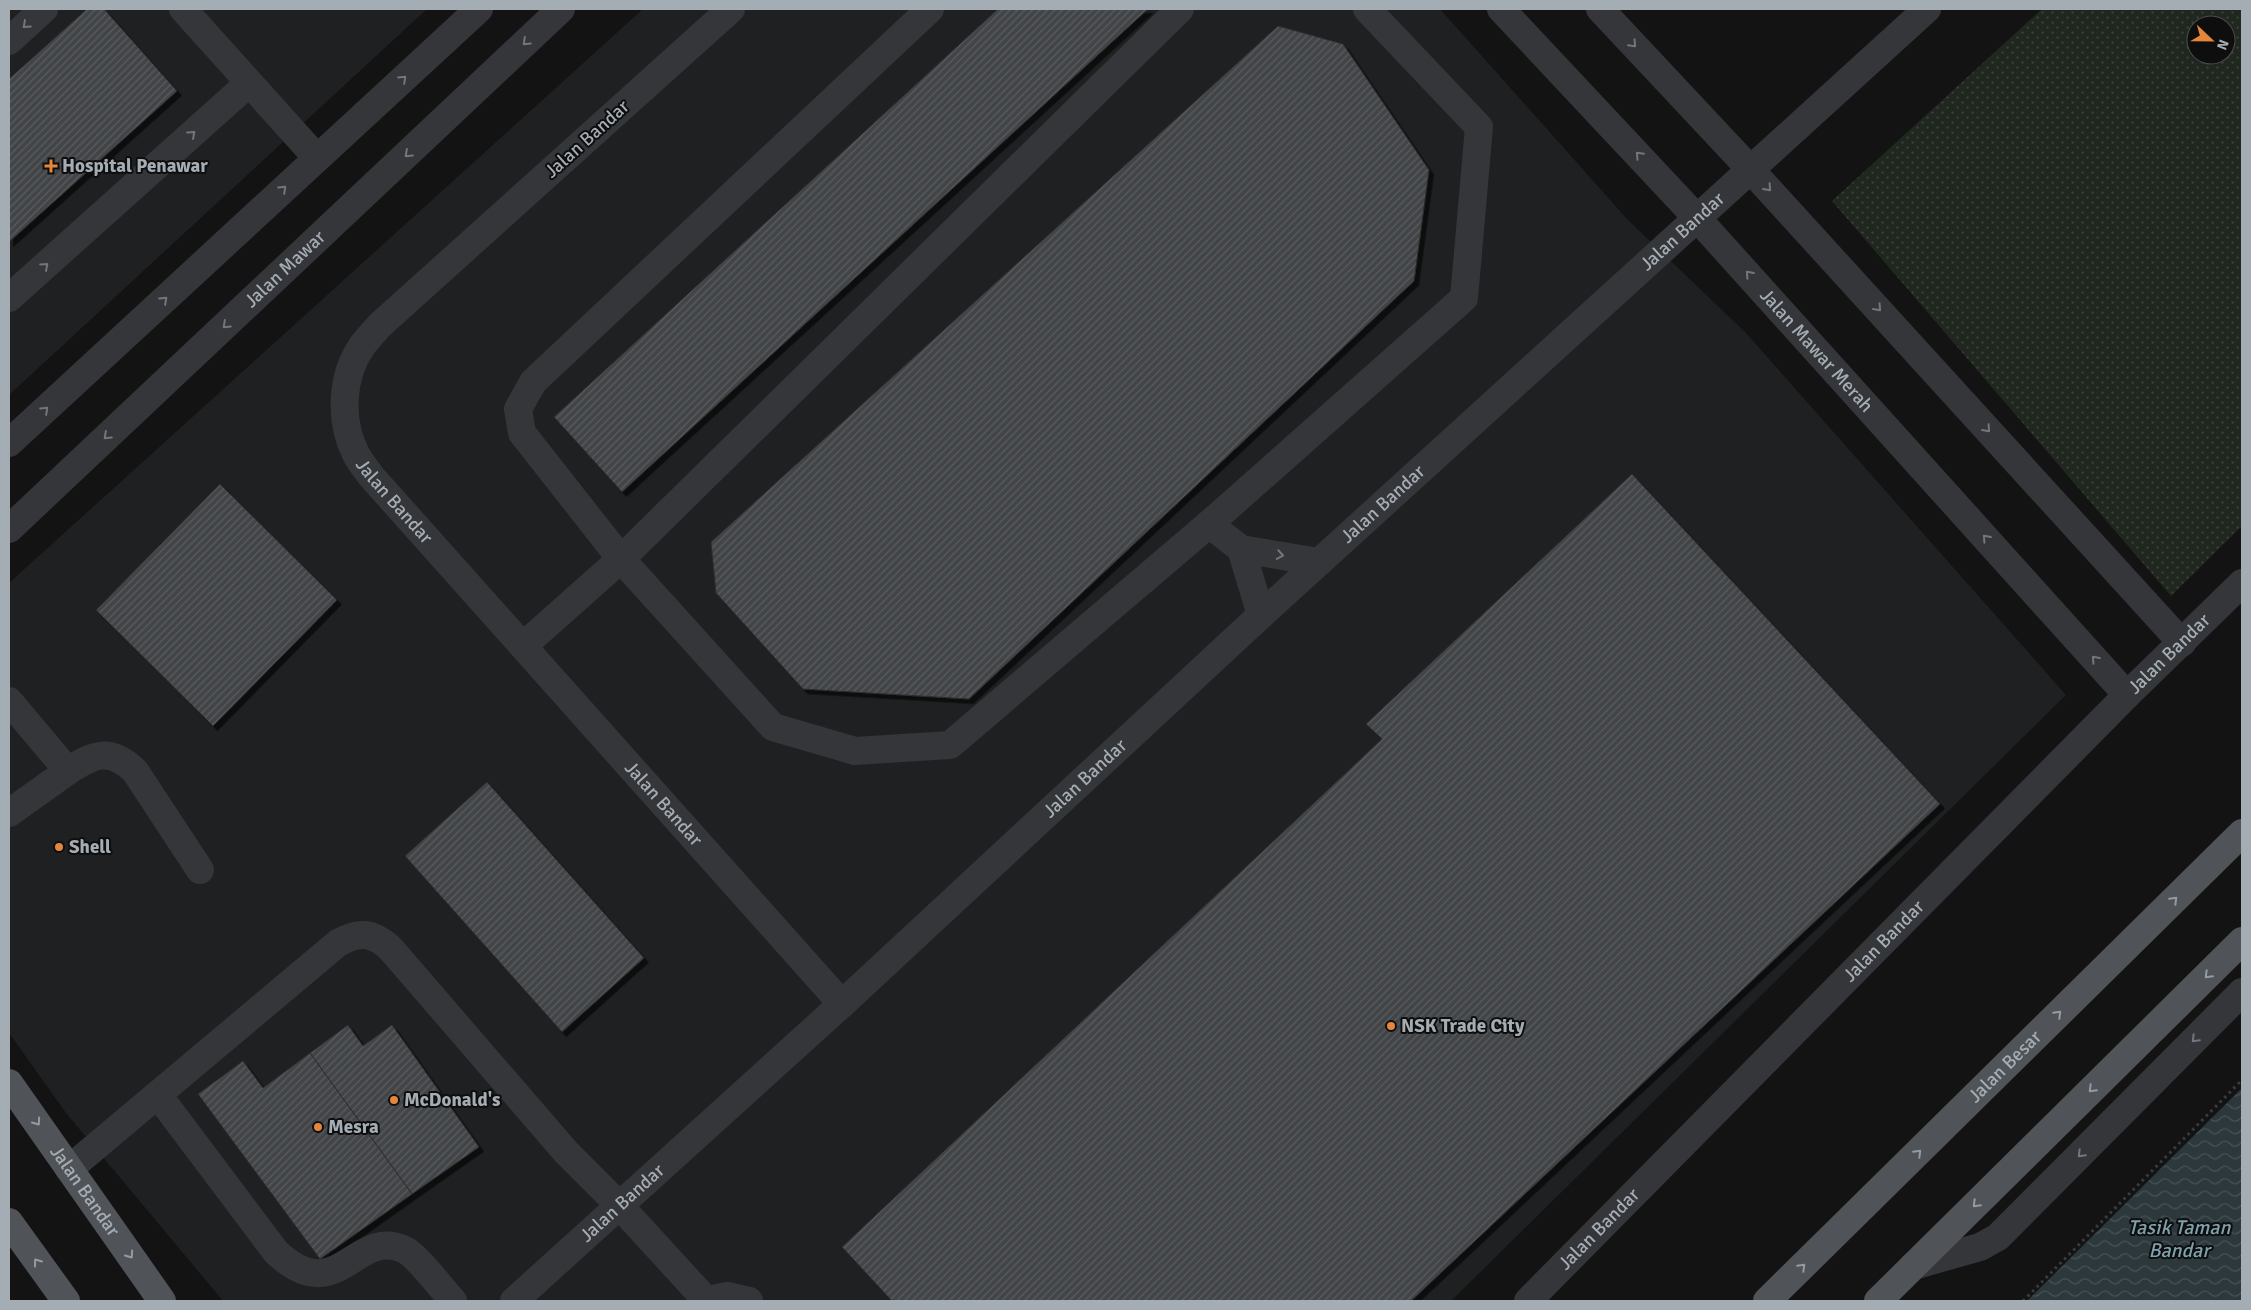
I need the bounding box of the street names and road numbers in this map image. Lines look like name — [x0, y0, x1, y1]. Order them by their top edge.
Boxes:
street label: Jalan Bandar — [540, 95, 634, 183]
street label: Jalan Bandar — [1635, 187, 1730, 276]
street label: Jalan Mawar — [239, 225, 330, 313]
street label: Jalan Mawar Merah — [1755, 284, 1878, 417]
street label: Jalan Bandar — [350, 454, 438, 549]
street label: Jalan Bandar — [1336, 460, 1430, 549]
street label: Jalan Bandar — [2123, 608, 2215, 699]
street label: Jalan Bandar — [1038, 734, 1132, 823]
street label: Jalan Bandar — [619, 756, 708, 851]
street label: Jalan Bandar — [1838, 895, 1929, 987]
street label: Jalan Besar — [1963, 1025, 2047, 1108]
street label: Jalan Bandar — [45, 1141, 125, 1241]
street label: Jalan Bandar — [575, 1159, 669, 1247]
street label: Jalan Bandar — [1553, 1183, 1645, 1275]

